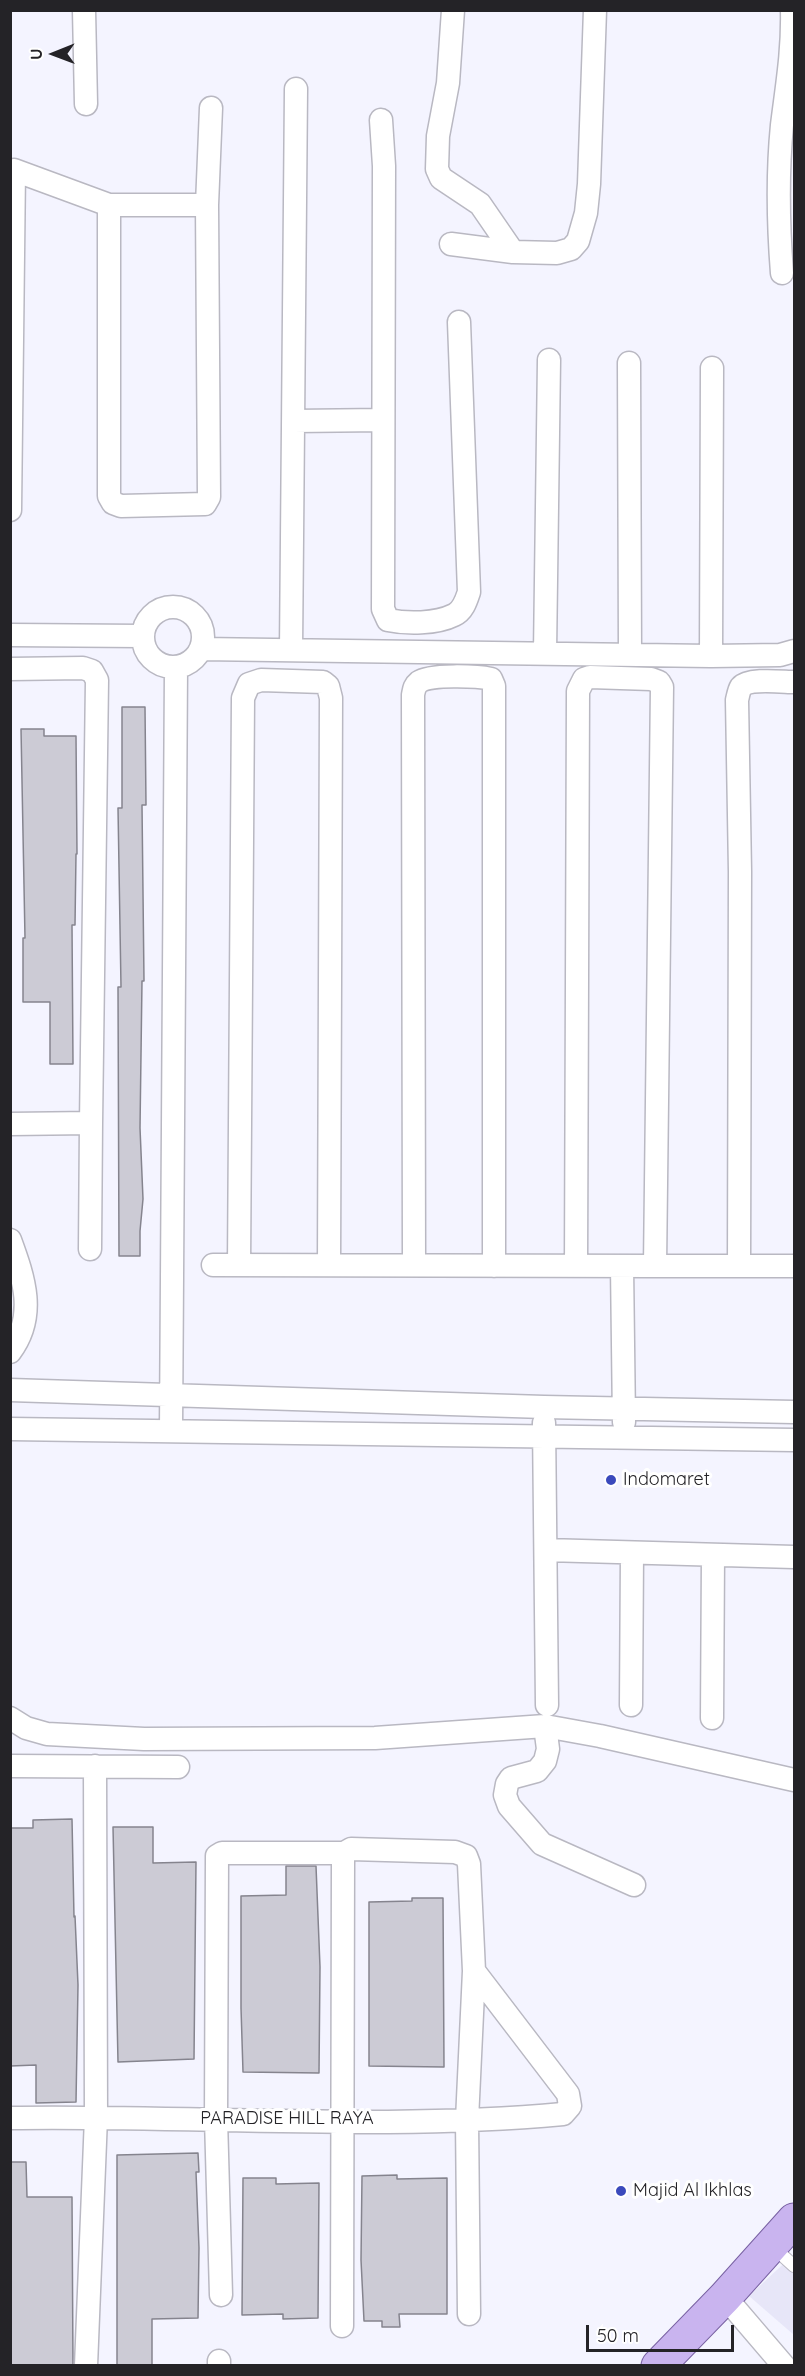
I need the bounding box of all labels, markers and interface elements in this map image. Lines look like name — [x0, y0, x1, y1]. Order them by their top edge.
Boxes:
north arrow — [24, 24, 84, 84]
text: U — [26, 48, 46, 60]
place label: Indomaret — [623, 1469, 710, 1491]
marker: Indomaret — [604, 1473, 618, 1487]
street label: PARADISE HILL RAYA — [200, 2108, 374, 2130]
place label: Majid Al Ikhlas — [633, 2180, 752, 2202]
marker: Majid Al Ikhlas — [614, 2184, 628, 2198]
scale bar — [589, 2313, 738, 2351]
text: 50 m — [597, 2324, 639, 2347]

